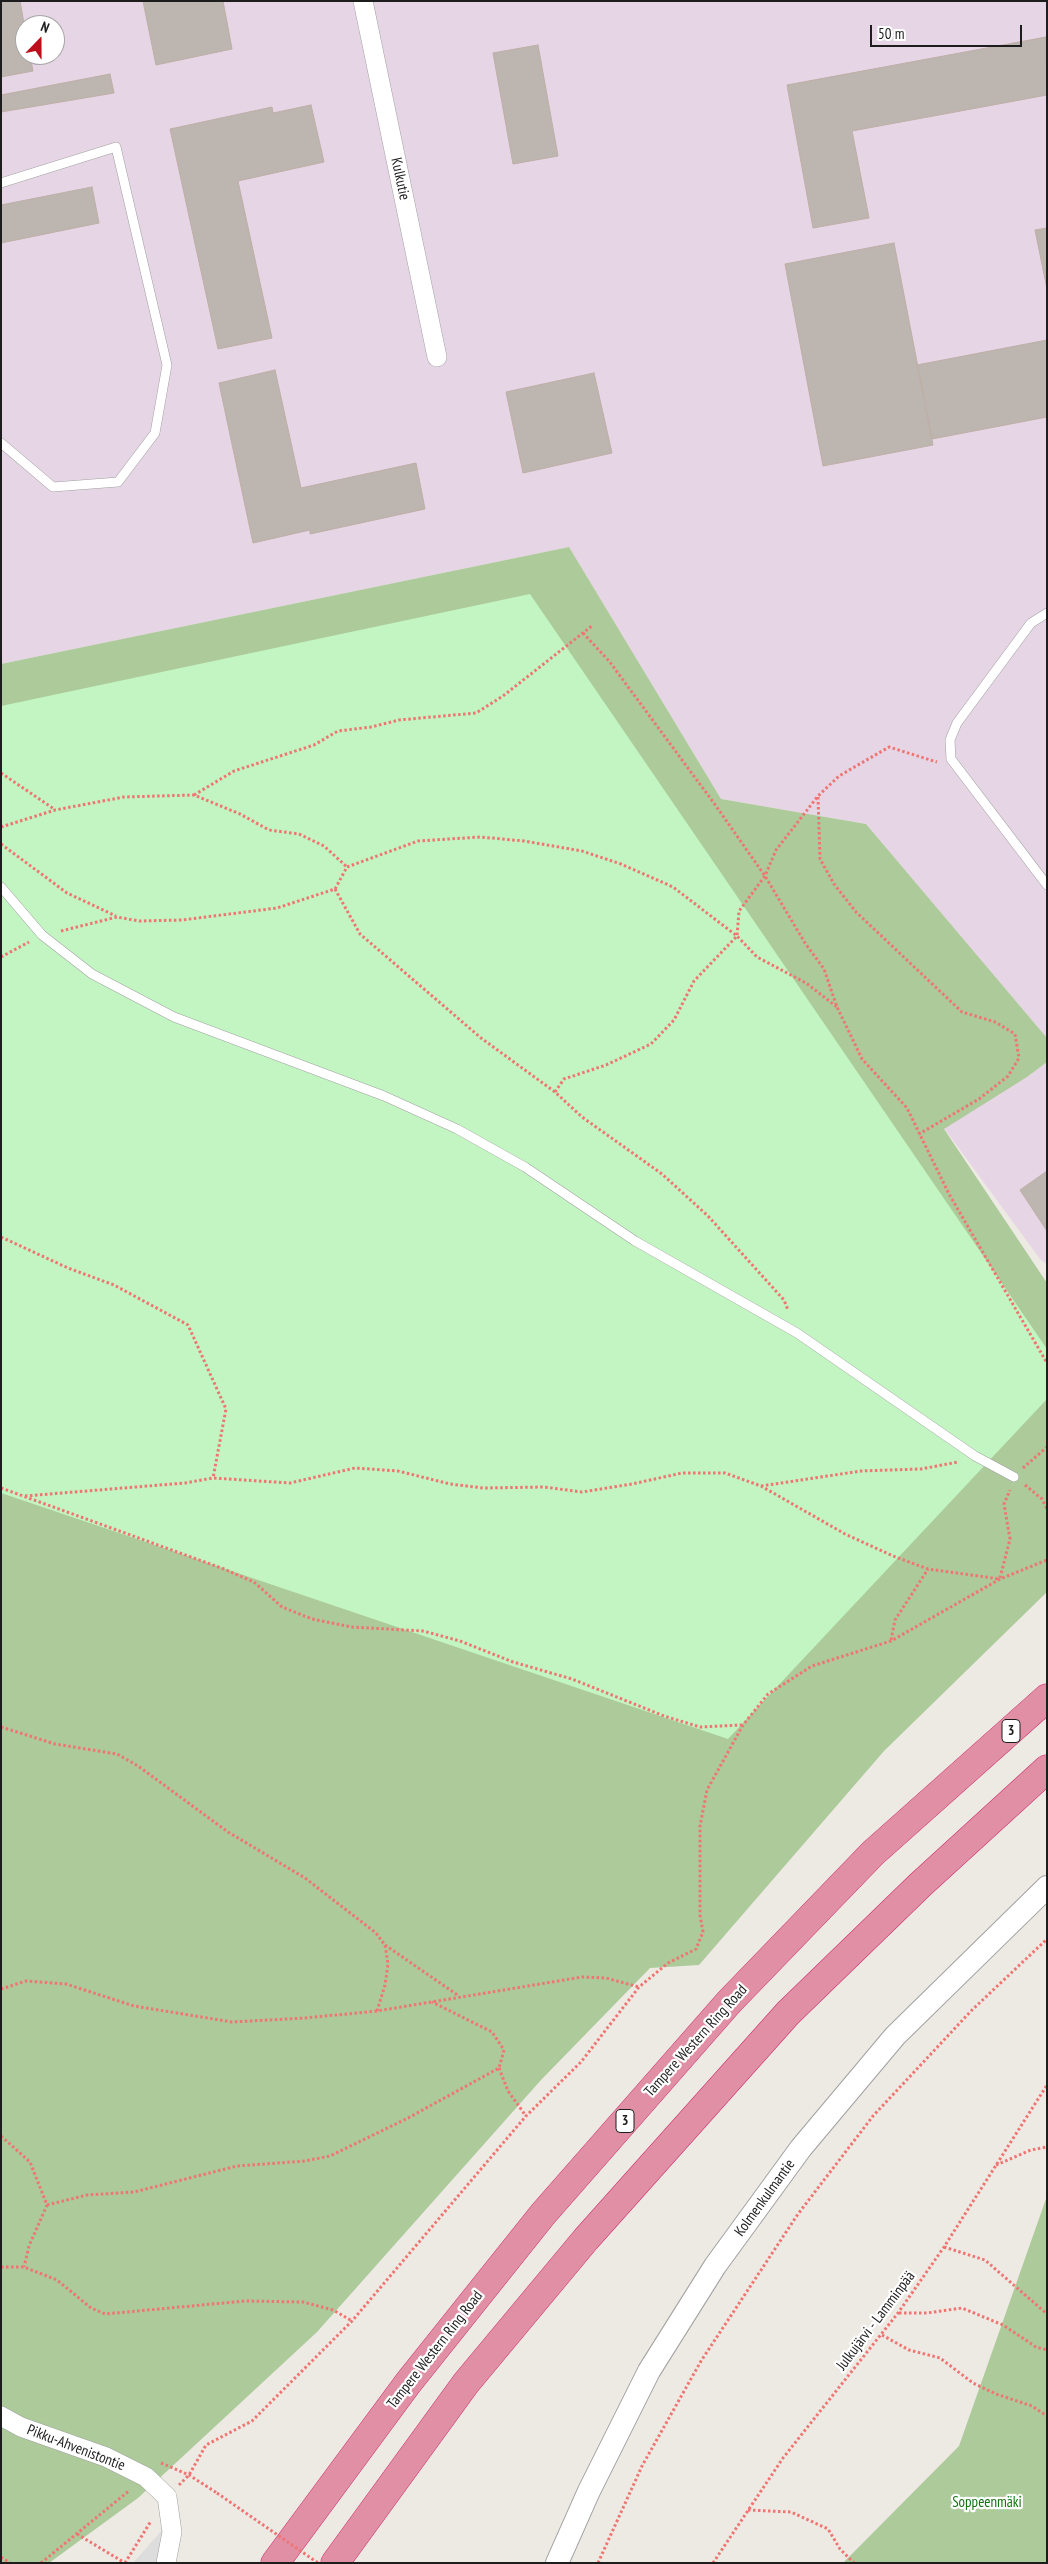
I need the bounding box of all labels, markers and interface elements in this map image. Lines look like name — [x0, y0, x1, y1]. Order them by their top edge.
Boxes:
north arrow — [15, 15, 65, 65]
scale bar — [873, 15, 1026, 47]
text: N — [38, 17, 52, 37]
text: 50 m — [878, 24, 904, 43]
street label: Kulkutie — [387, 156, 413, 202]
road number: 3 — [1002, 1720, 1020, 1742]
street label: Tampere Western Ring Road — [641, 1981, 751, 2101]
road number: 3 — [616, 2110, 634, 2132]
street label: Kolmenkulmantie — [731, 2156, 799, 2240]
street label: Julkujärvi - Lamminpää — [833, 2268, 919, 2374]
street label: Tampere Western Ring Road — [383, 2287, 487, 2413]
street label: Pikku-Ahvenistontie — [24, 2421, 128, 2475]
park label: Soppeenmäki — [952, 2494, 1022, 2512]

